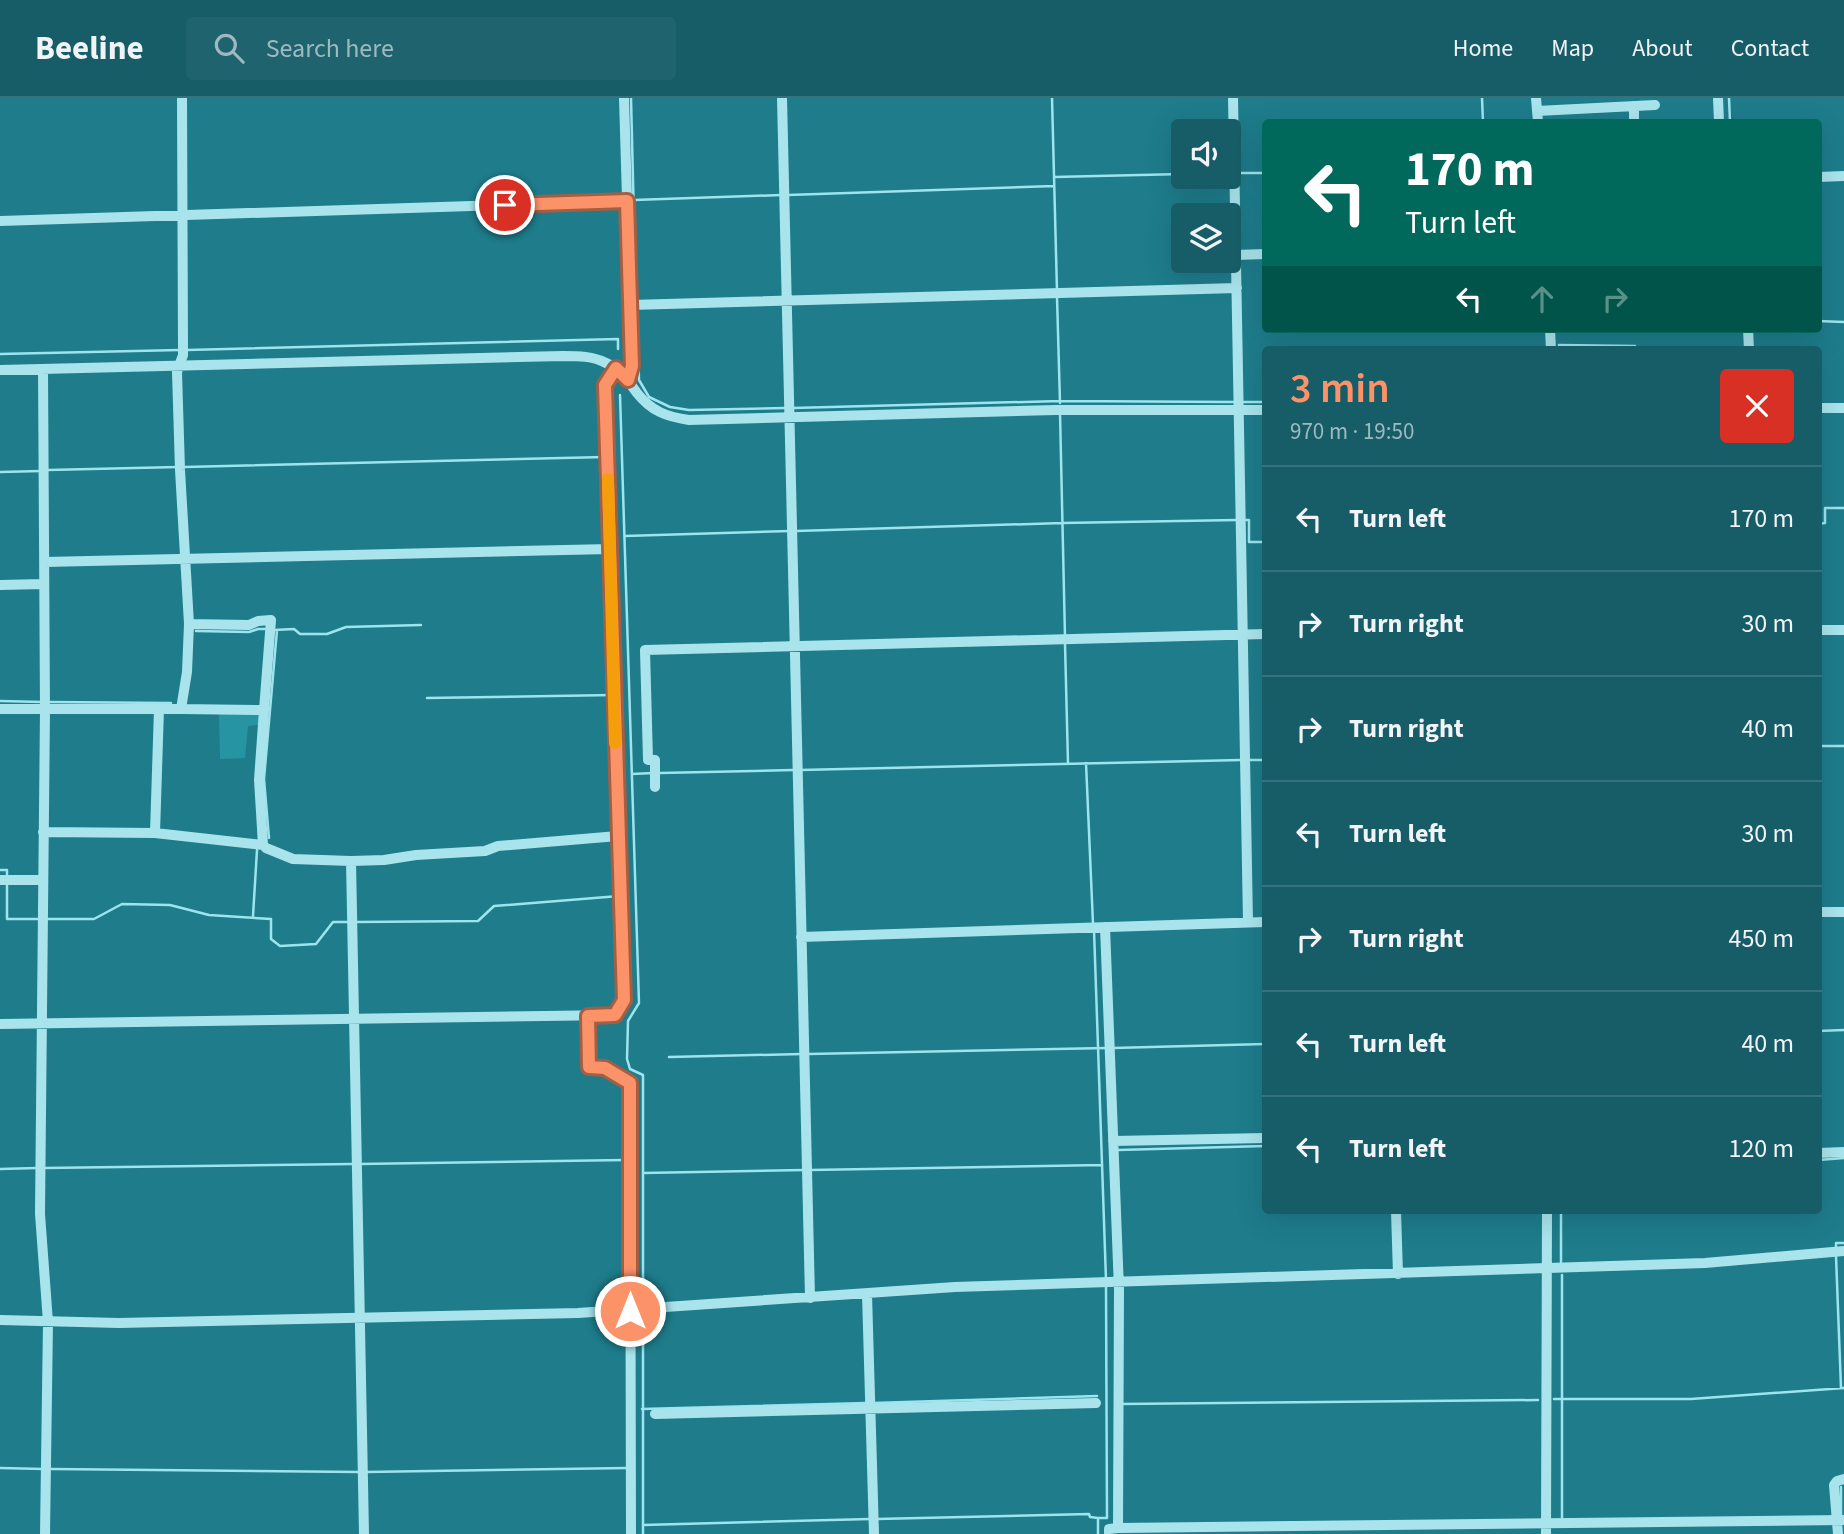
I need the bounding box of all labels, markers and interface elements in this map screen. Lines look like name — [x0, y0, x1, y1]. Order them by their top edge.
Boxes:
search box — [186, 17, 676, 80]
text: Beeline — [35, 25, 144, 72]
icon: search — [210, 29, 248, 67]
text: Search here — [266, 30, 394, 67]
text: Home — [1453, 31, 1513, 66]
text: Map — [1551, 31, 1594, 66]
text: About — [1632, 31, 1693, 66]
text: Contact — [1731, 31, 1809, 66]
map controls — [1171, 119, 1241, 273]
button: sound — [1171, 119, 1241, 189]
text: 170 m — [1405, 135, 1534, 205]
icon: left — [1290, 147, 1381, 238]
pin — [475, 175, 535, 235]
icon: arrive — [486, 186, 524, 224]
text: Turn left — [1405, 200, 1516, 246]
button: layers — [1171, 203, 1241, 273]
icon: left — [1450, 280, 1488, 318]
icon: ahead — [1523, 280, 1561, 318]
icon: right — [1596, 280, 1634, 318]
text: 3 min — [1290, 359, 1390, 419]
button: close — [1720, 369, 1794, 443]
text: 970 m · 19:50 — [1290, 415, 1414, 448]
icon: left — [1290, 500, 1328, 538]
text: Turn left — [1349, 500, 1446, 537]
text: 170 m — [1728, 500, 1794, 537]
icon: right — [1290, 605, 1328, 643]
text: Turn right — [1349, 605, 1464, 642]
text: 30 m — [1741, 605, 1794, 642]
icon: right — [1290, 710, 1328, 748]
text: Turn right — [1349, 710, 1464, 747]
text: 40 m — [1741, 710, 1794, 747]
icon: left — [1290, 815, 1328, 853]
text: Turn left — [1349, 815, 1446, 852]
text: 30 m — [1741, 815, 1794, 852]
icon: right — [1290, 920, 1328, 958]
text: Turn right — [1349, 920, 1464, 957]
text: 450 m — [1728, 920, 1794, 957]
icon: left — [1290, 1025, 1328, 1063]
text: Turn left — [1349, 1025, 1446, 1062]
text: 40 m — [1741, 1025, 1794, 1062]
icon: left — [1290, 1130, 1328, 1168]
text: Turn left — [1349, 1130, 1446, 1167]
text: 120 m — [1728, 1130, 1794, 1167]
position arrow — [593, 1274, 667, 1348]

